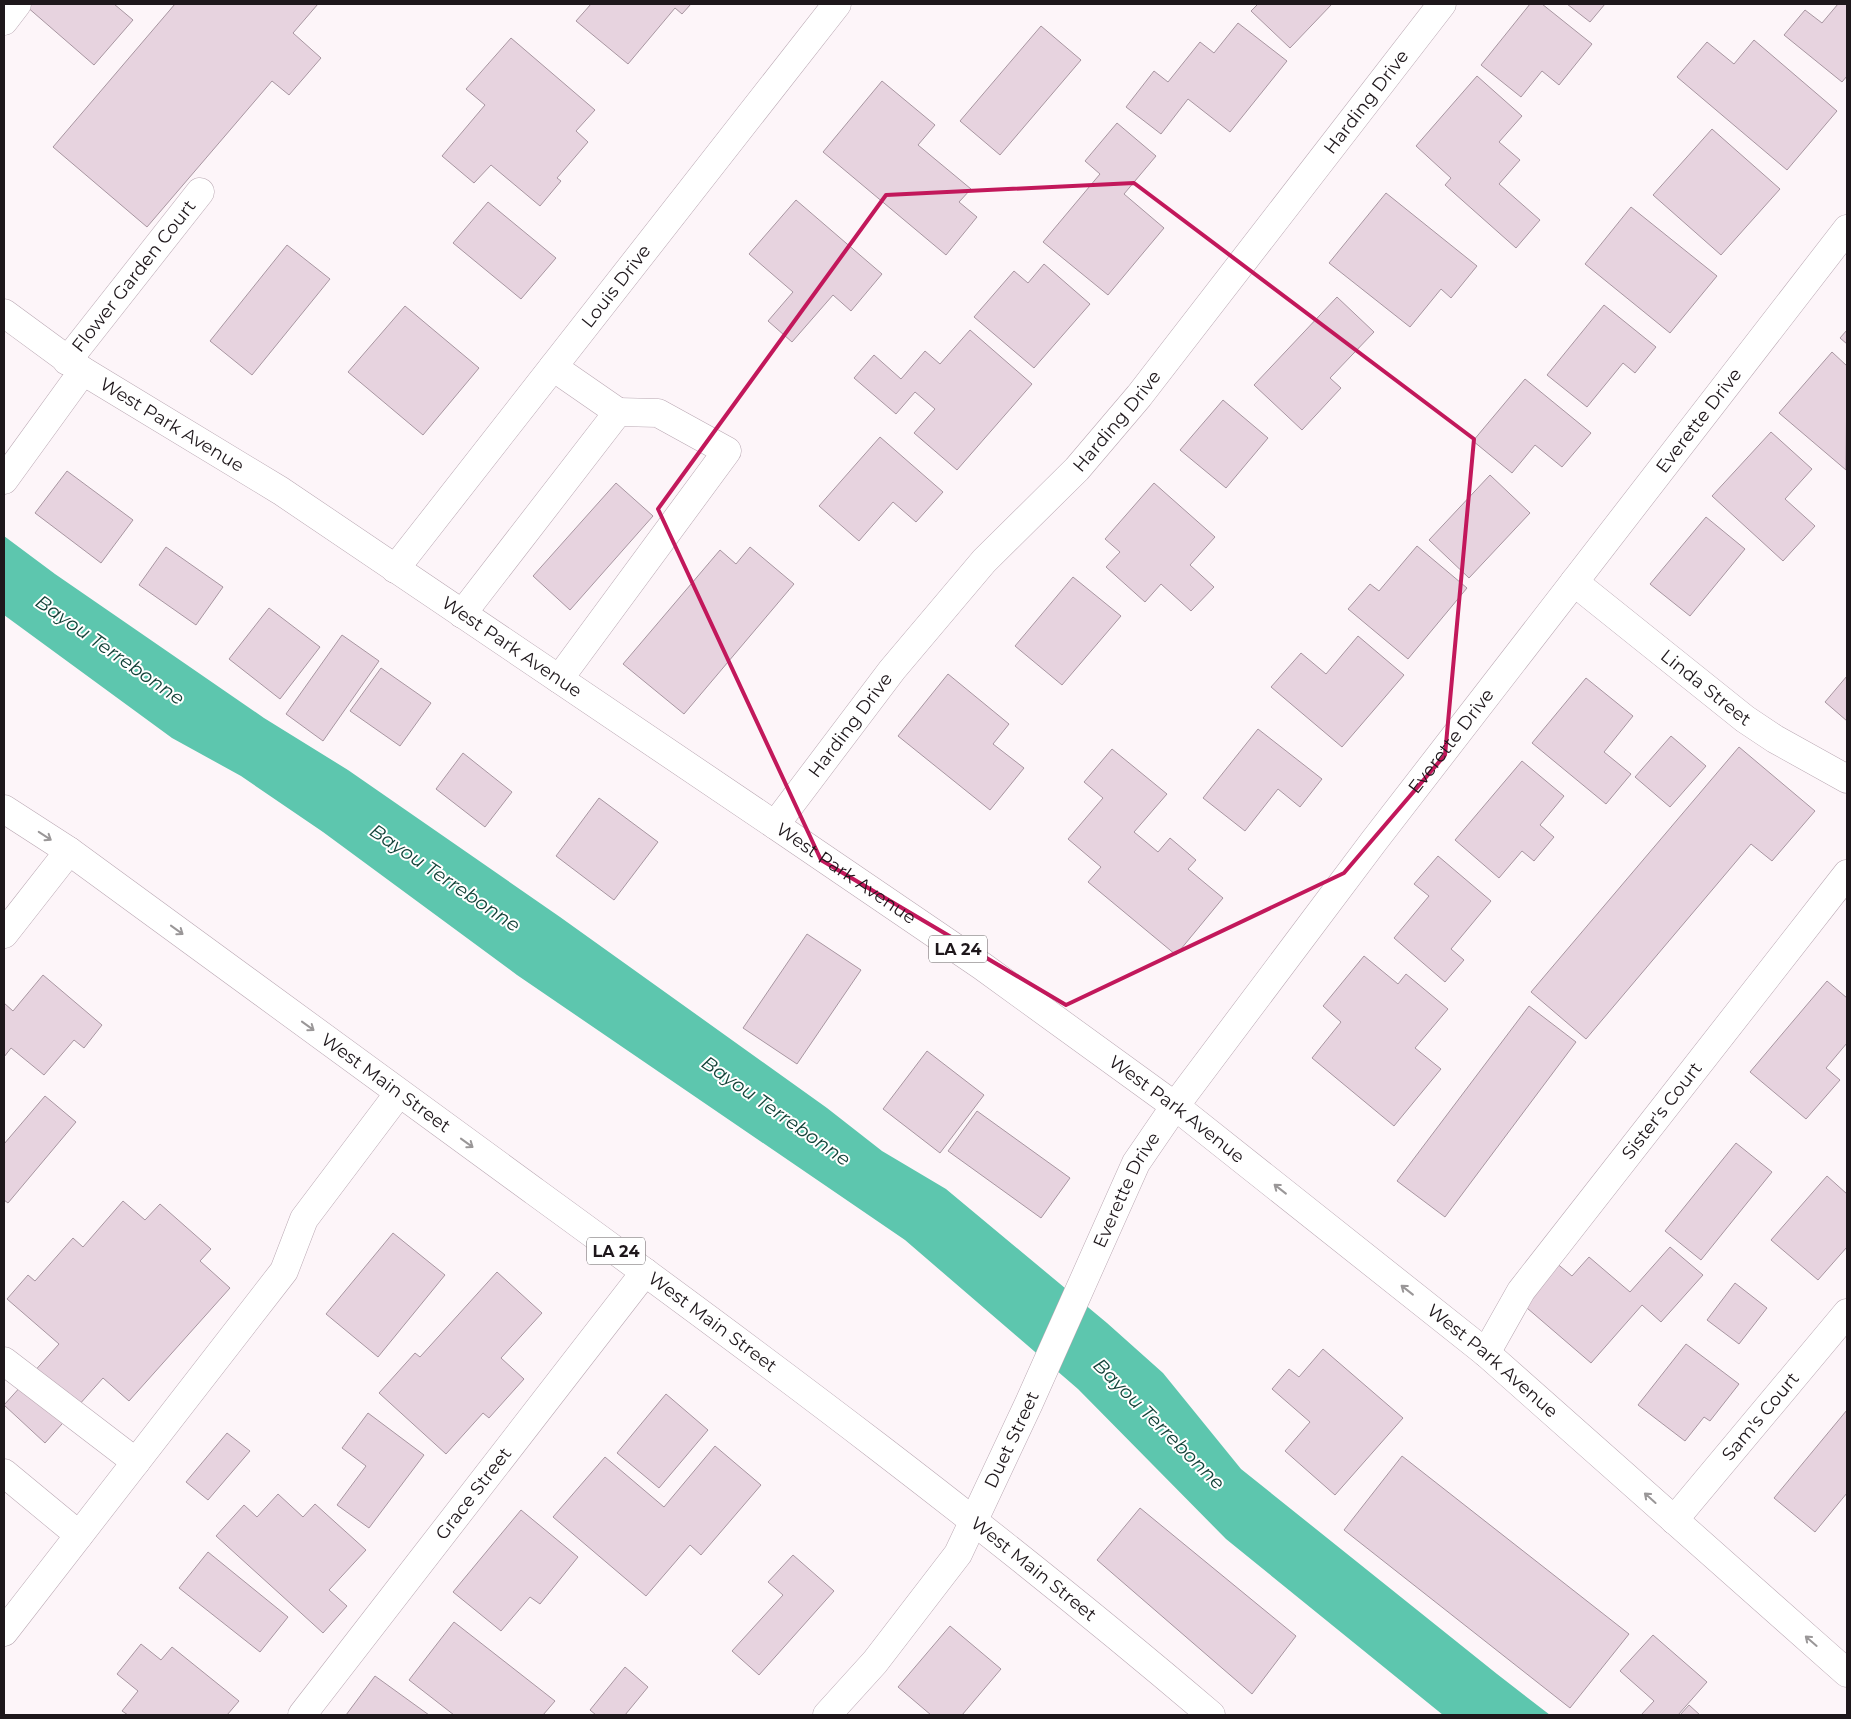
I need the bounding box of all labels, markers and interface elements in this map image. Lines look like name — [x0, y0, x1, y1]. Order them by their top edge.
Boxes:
street label: Harding Drive — [1319, 45, 1413, 158]
street label: Flower Garden Court — [67, 196, 200, 357]
street label: Louis Drive — [577, 240, 656, 332]
street label: Everette Drive — [1651, 364, 1746, 478]
street label: Harding Drive — [1068, 366, 1166, 477]
street label: West Park Avenue — [96, 373, 248, 477]
water label: Bayou Terrebonne — [31, 590, 189, 710]
street label: West Park Avenue — [437, 592, 586, 702]
street label: Linda Street — [1656, 645, 1755, 731]
street label: Harding Drive — [804, 668, 897, 782]
street label: Everette Drive — [1404, 684, 1499, 798]
street label: West Park Avenue — [772, 818, 920, 929]
water label: Bayou Terrebonne — [365, 819, 525, 937]
one-way arrow — [37, 831, 51, 841]
one-way arrow — [170, 925, 184, 935]
road number: LA 24 — [929, 936, 987, 962]
one-way arrow — [301, 1021, 315, 1031]
street label: West Main Street — [317, 1028, 455, 1137]
water label: Bayou Terrebonne — [697, 1051, 855, 1171]
street label: West Park Avenue — [1105, 1051, 1249, 1168]
street label: Sister's Court — [1617, 1058, 1707, 1164]
street label: Everette Drive — [1089, 1128, 1165, 1251]
one-way arrow — [460, 1137, 474, 1148]
one-way arrow — [1274, 1183, 1287, 1194]
road number: LA 24 — [587, 1238, 645, 1264]
street label: West Main Street — [644, 1267, 781, 1377]
one-way arrow — [1400, 1285, 1414, 1295]
street label: West Park Avenue — [1423, 1300, 1563, 1423]
water label: Bayou Terrebonne — [1088, 1353, 1230, 1495]
street label: Sam's Court — [1717, 1368, 1804, 1465]
street label: Duet Street — [980, 1388, 1044, 1492]
street label: Grace Street — [431, 1443, 516, 1544]
one-way arrow — [1643, 1493, 1656, 1504]
street label: West Main Street — [966, 1512, 1101, 1626]
one-way arrow — [1804, 1635, 1817, 1647]

